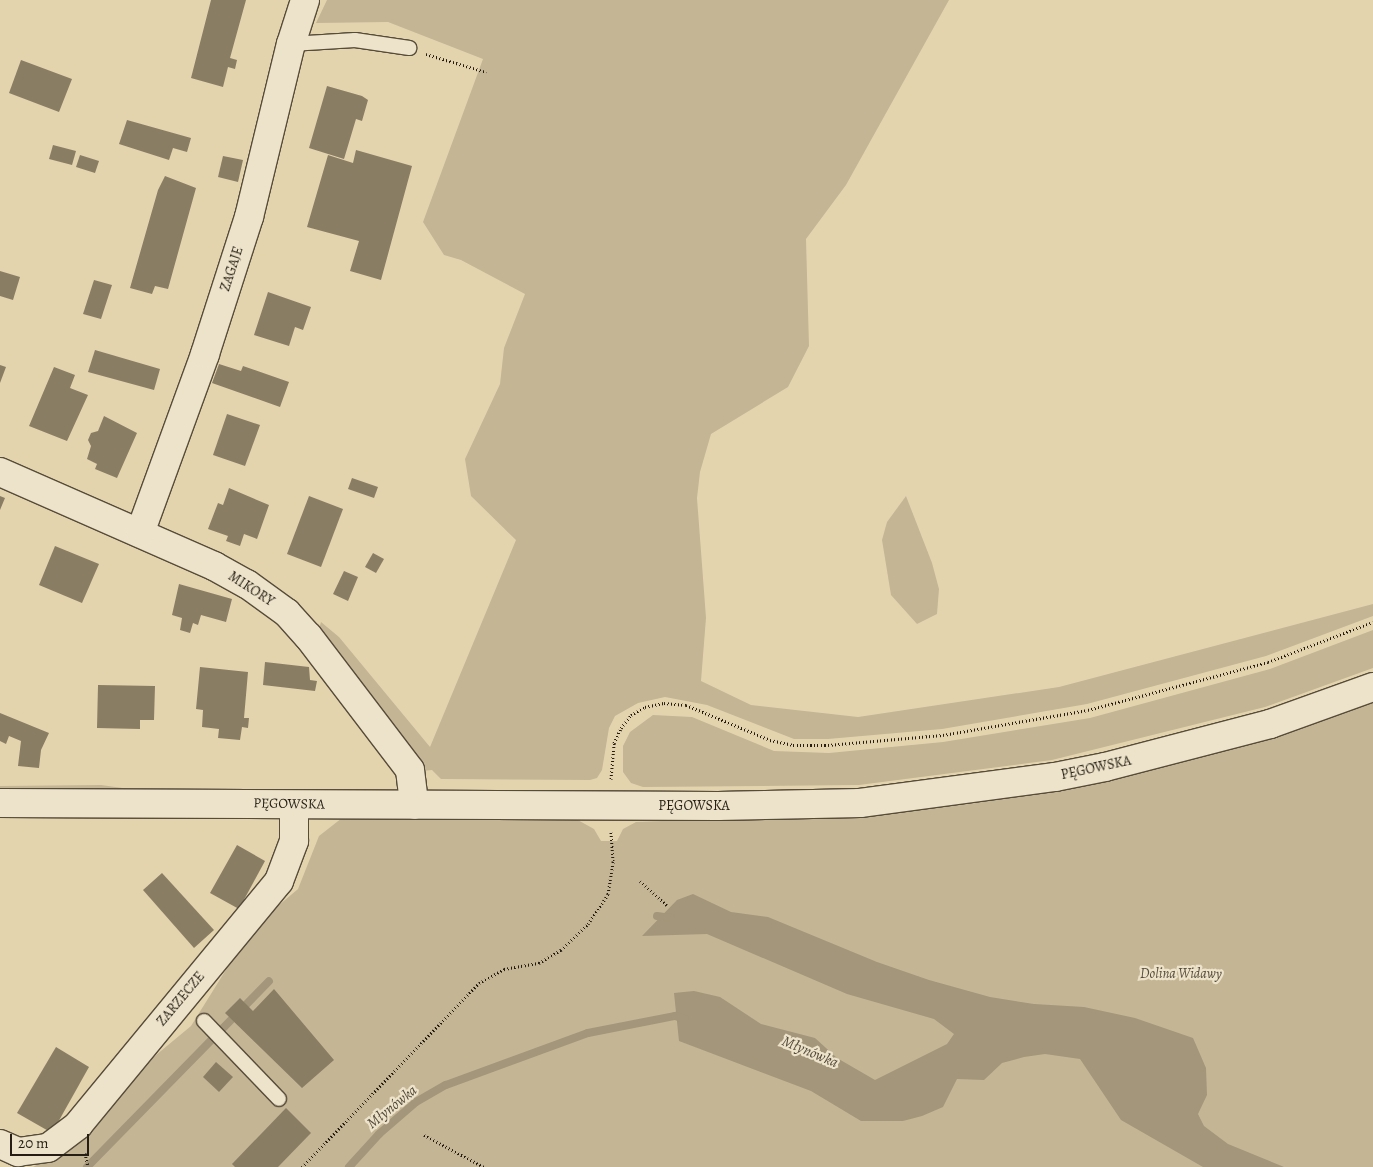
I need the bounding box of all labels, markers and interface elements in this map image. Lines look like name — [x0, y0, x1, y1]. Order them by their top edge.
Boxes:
street label: ZAGAJE — [217, 245, 247, 293]
street label: MIKORY — [225, 568, 277, 610]
street label: PĘGOWSKA — [1059, 752, 1133, 784]
street label: PĘGOWSKA — [253, 795, 325, 813]
street label: PĘGOWSKA — [658, 798, 730, 814]
park label: Dolina Widawy — [1140, 966, 1222, 982]
street label: ZARZECZE — [153, 968, 209, 1030]
water label: Młynówka — [779, 1032, 841, 1072]
water label: Młynówka — [363, 1081, 421, 1133]
scale bar — [12, 1124, 91, 1156]
text: 20 m — [18, 1133, 49, 1153]

